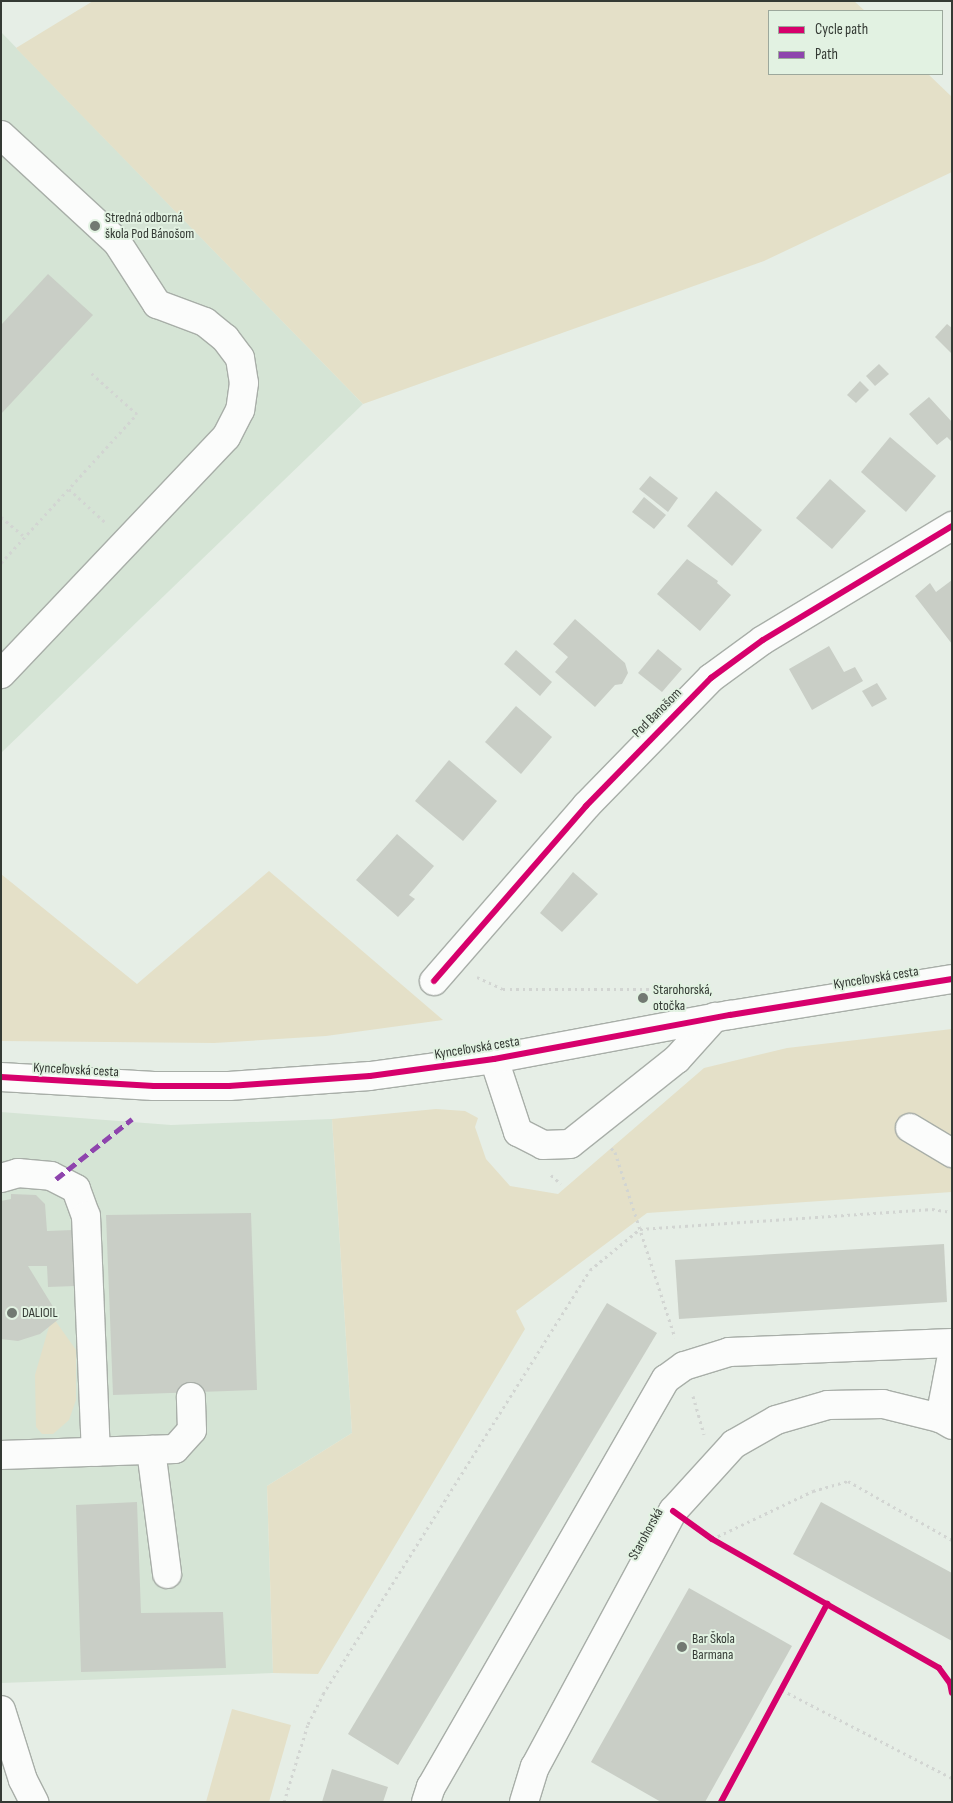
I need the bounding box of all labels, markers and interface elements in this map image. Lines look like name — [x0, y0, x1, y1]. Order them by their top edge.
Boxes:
legend — [768, 10, 943, 75]
text: Cycle path — [815, 20, 868, 39]
text: Path — [815, 45, 838, 64]
place label: Stredná odborná škola Pod Bánošom — [105, 210, 194, 242]
marker: Stredná odborná škola Pod Bánošom — [89, 220, 101, 232]
street label: Pod Banošom — [629, 685, 685, 741]
street label: Kynceľovská cesta — [832, 963, 920, 993]
place label: Starohorská, otočka — [653, 982, 712, 1014]
marker: Starohorská, otočka — [637, 992, 649, 1004]
street label: Kynceľovská cesta — [433, 1033, 521, 1063]
street label: Kynceľovská cesta — [33, 1059, 119, 1081]
place label: DALIOIL — [22, 1305, 58, 1321]
marker: DALIOIL — [6, 1307, 18, 1319]
street label: Starohorská — [625, 1505, 667, 1563]
place label: Bar Škola Barmana — [692, 1631, 735, 1664]
marker: Bar Škola Barmana — [676, 1641, 688, 1653]

